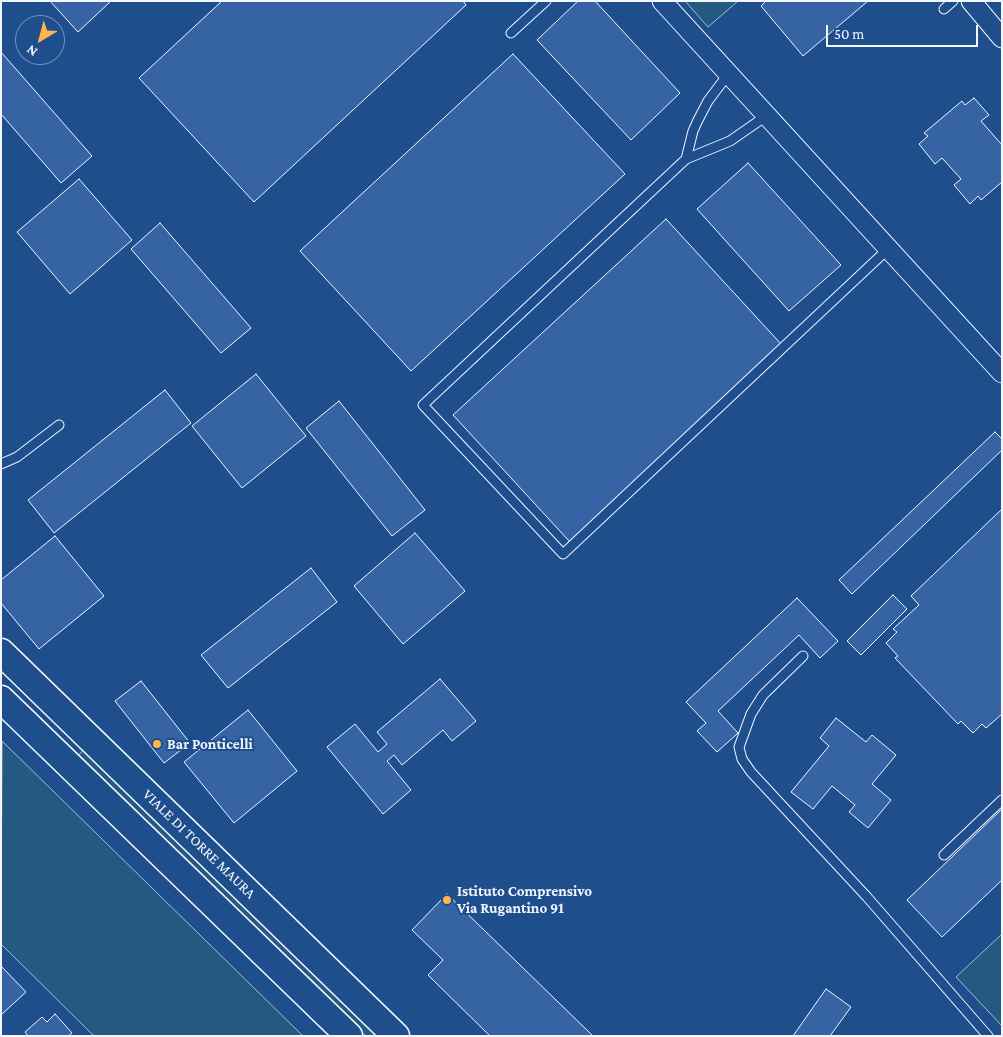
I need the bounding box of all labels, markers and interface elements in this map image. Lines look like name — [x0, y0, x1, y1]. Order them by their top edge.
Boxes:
north arrow — [15, 15, 65, 65]
scale bar — [828, 15, 980, 47]
text: 50 m — [834, 26, 864, 42]
text: N — [23, 42, 40, 60]
place label: Bar Ponticelli — [167, 735, 253, 753]
marker: Bar Ponticelli — [151, 738, 163, 750]
street label: VIALE DI TORRE MAURA — [139, 785, 259, 903]
place label: Istituto Comprensivo Via Rugantino 91 — [457, 882, 592, 917]
marker: Istituto Comprensivo Via Rugantino 91 — [441, 894, 453, 906]

